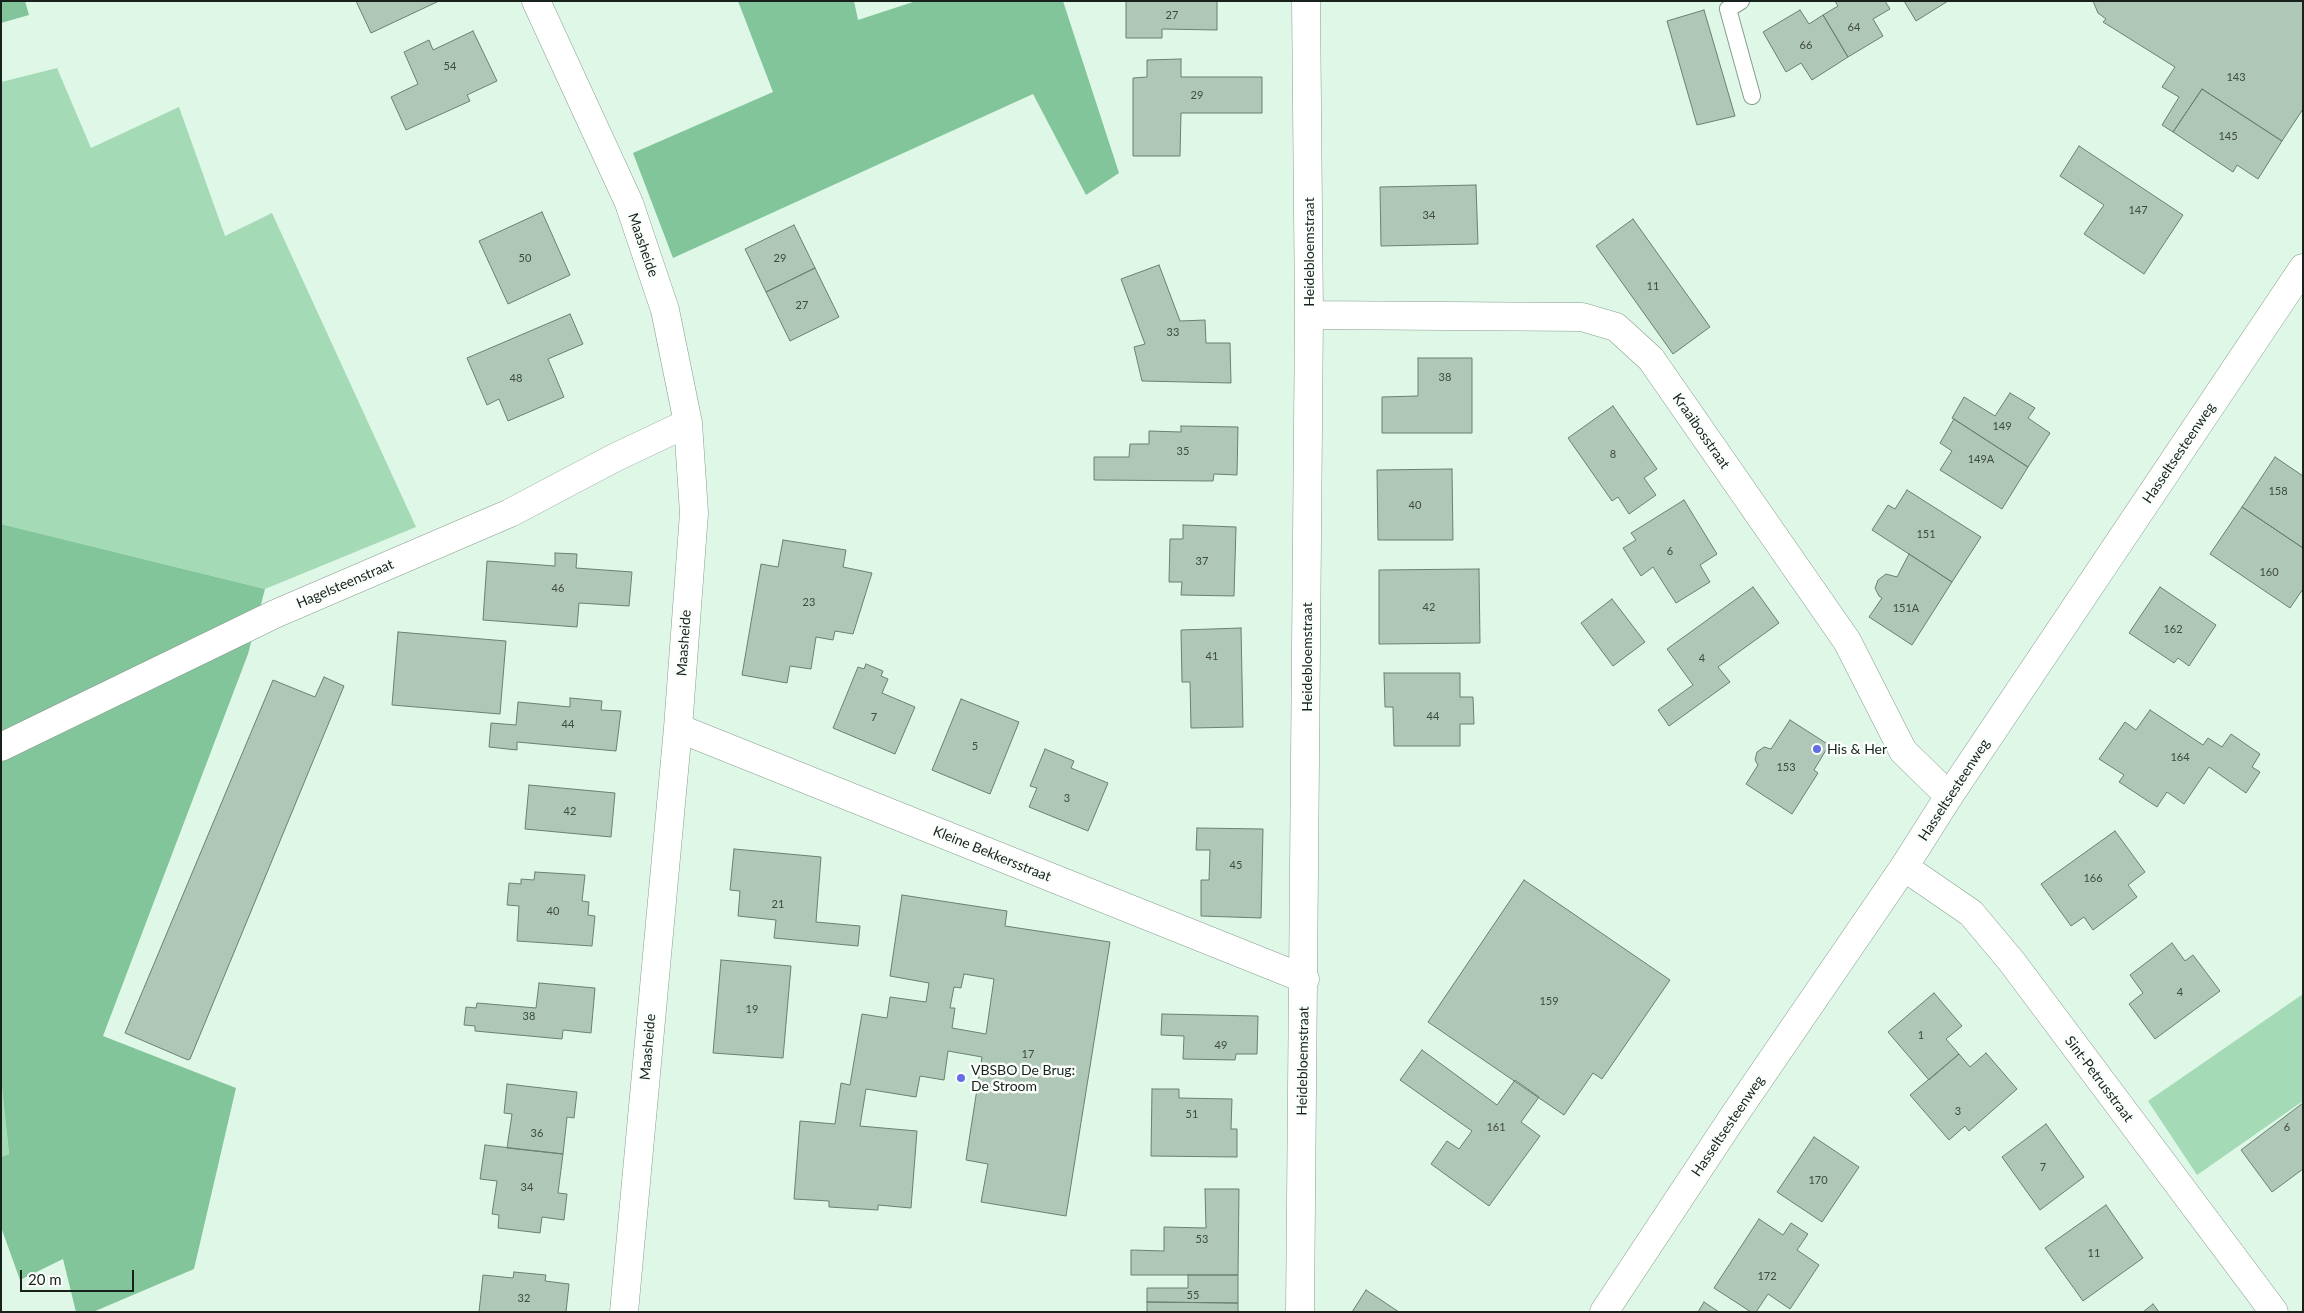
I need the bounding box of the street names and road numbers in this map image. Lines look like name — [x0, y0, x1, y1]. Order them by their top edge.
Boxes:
street label: Heidebloemstraat — [1301, 197, 1317, 307]
street label: Maasheide — [624, 211, 662, 279]
street label: Kraaibosstraat — [1669, 390, 1733, 472]
street label: Hasseltsesteenweg — [2139, 399, 2219, 507]
street label: Hagelsteenstraat — [294, 556, 396, 612]
street label: Heidebloemstraat — [1299, 602, 1315, 712]
street label: Maasheide — [673, 609, 695, 677]
street label: Hasseltsesteenweg — [1915, 736, 1993, 844]
street label: Kleine Bekkersstraat — [931, 823, 1053, 885]
street label: Heidebloemstraat — [1294, 1006, 1312, 1116]
street label: Maasheide — [637, 1013, 659, 1081]
street label: Sint-Petrusstraat — [2061, 1033, 2137, 1125]
street label: Hasseltsesteenweg — [1688, 1072, 1768, 1180]

